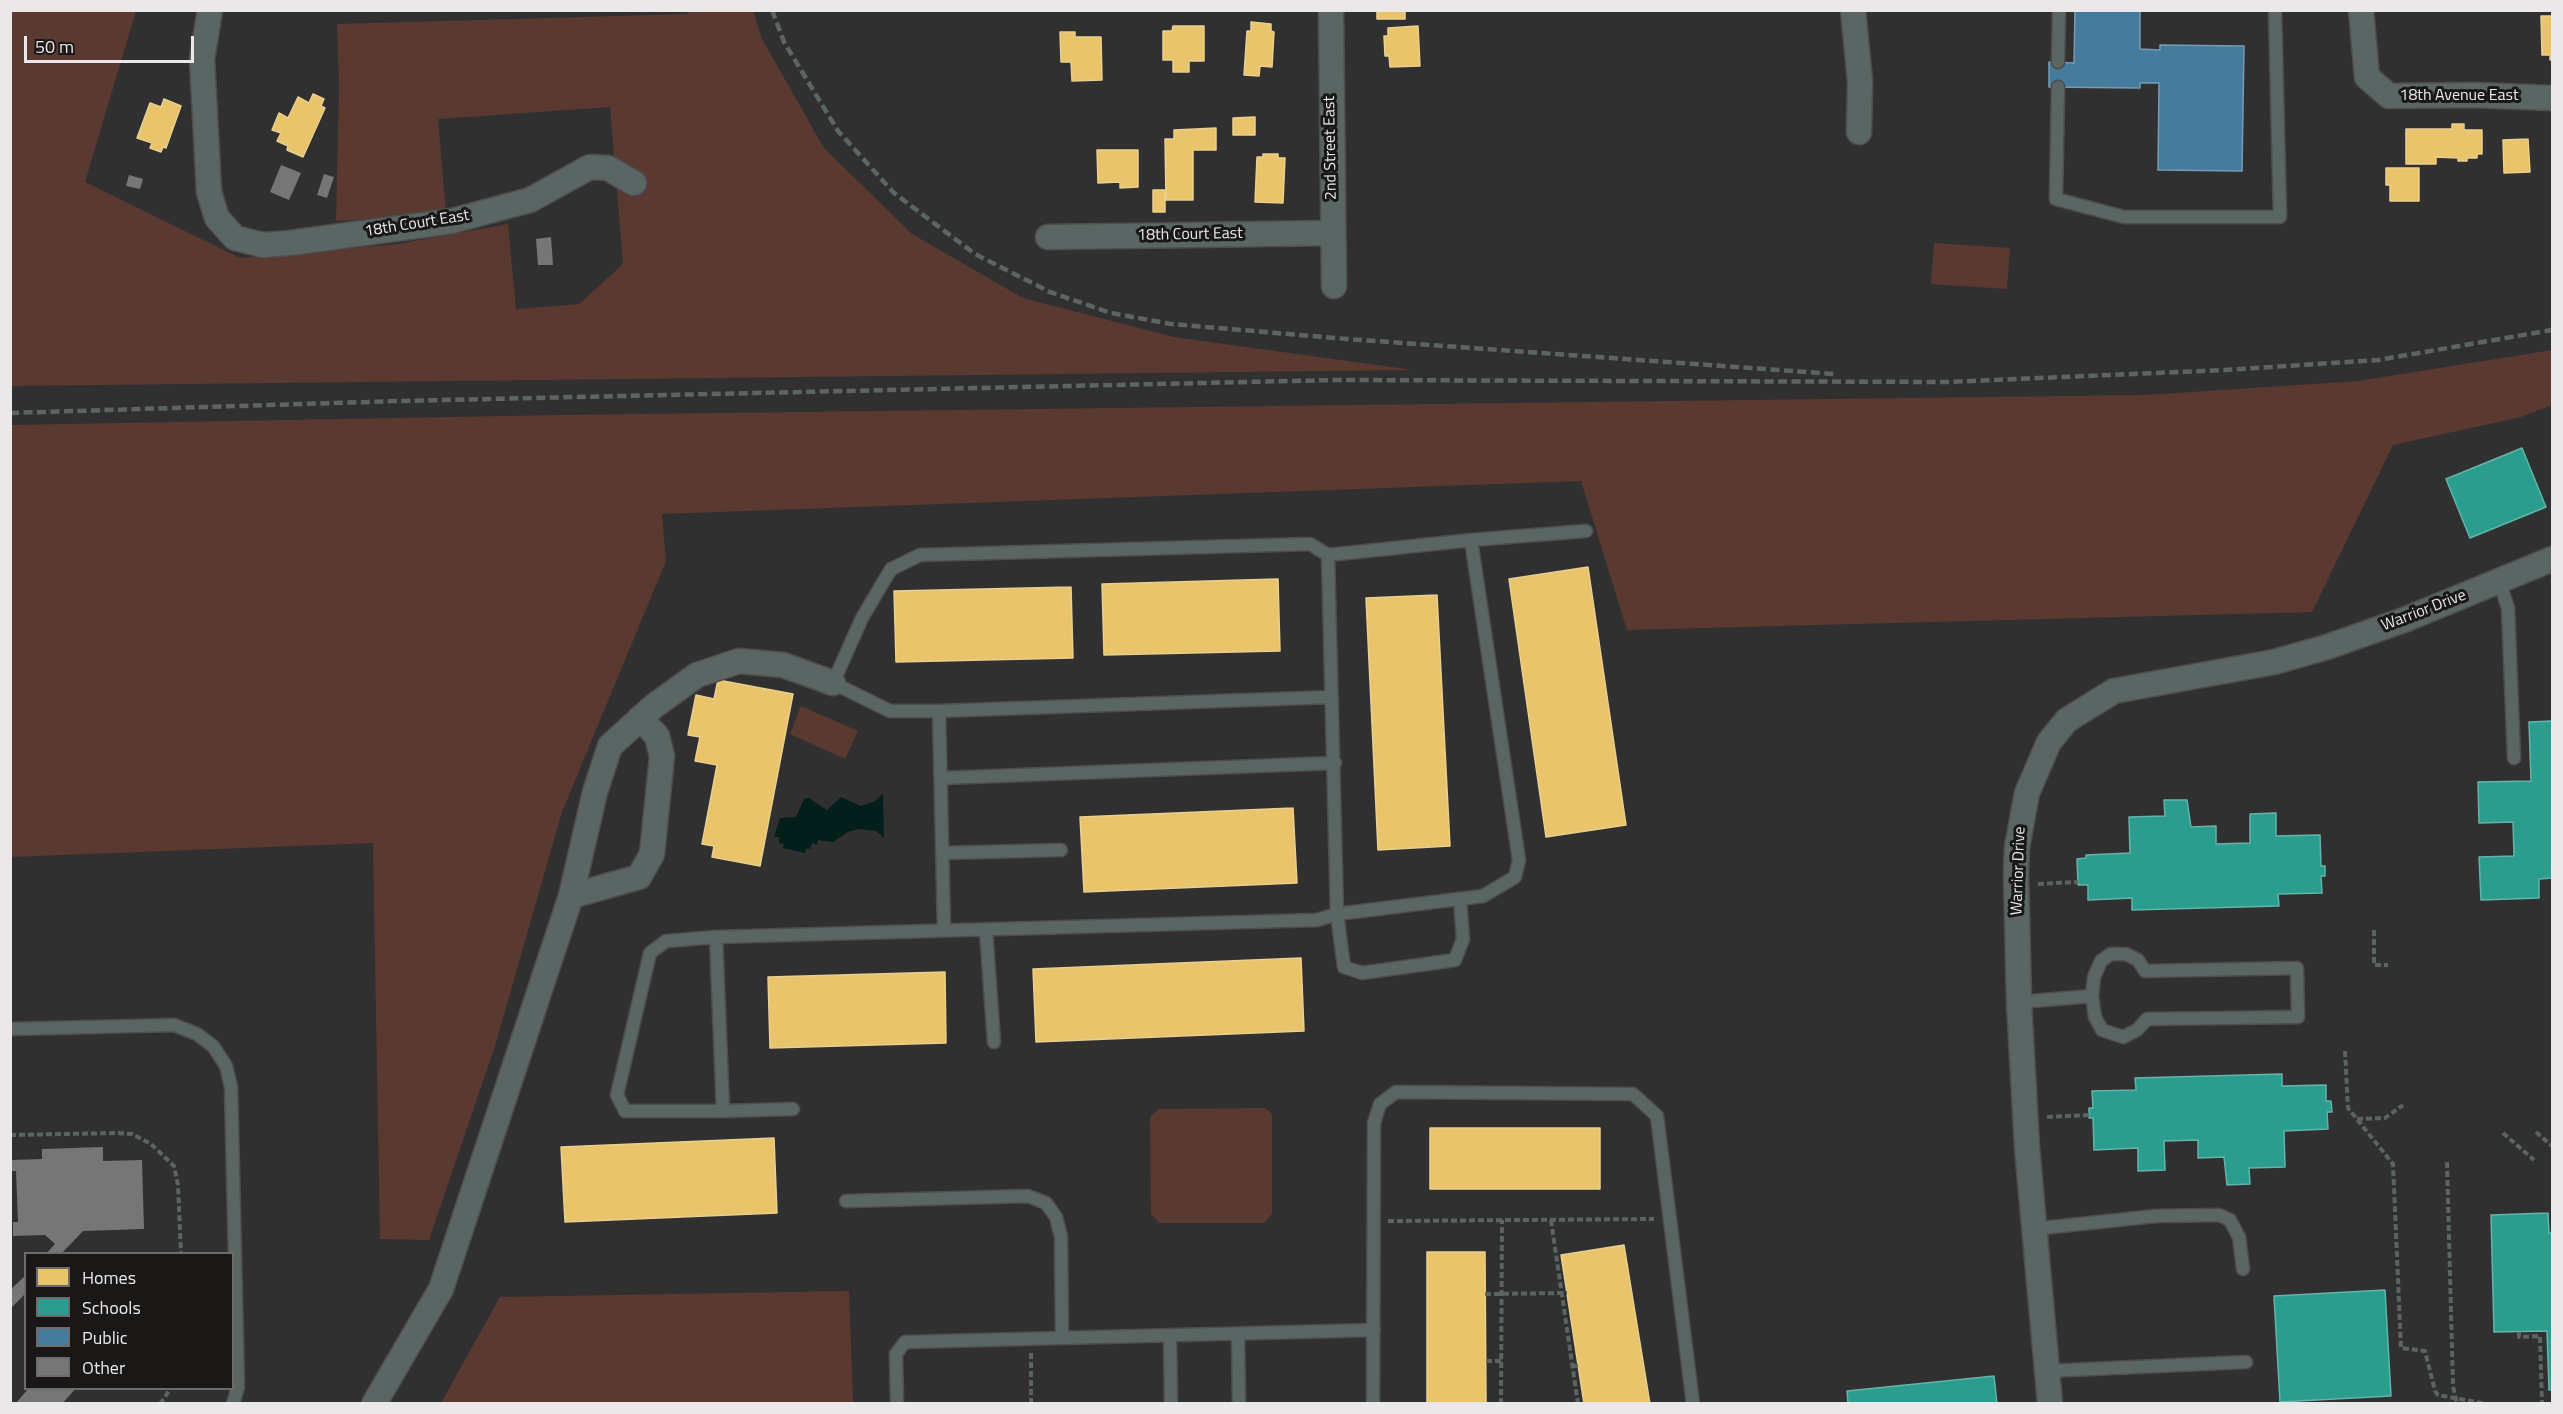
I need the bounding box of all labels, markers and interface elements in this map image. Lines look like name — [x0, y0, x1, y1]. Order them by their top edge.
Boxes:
scale bar — [27, 24, 196, 62]
text: 50 m — [35, 33, 74, 60]
street label: 18th Avenue East — [2399, 86, 2519, 106]
street label: 2nd Street East — [1320, 96, 1342, 200]
street label: 18th Court East — [363, 206, 471, 242]
street label: 18th Court East — [1137, 224, 1243, 246]
street label: Warrior Drive — [2379, 586, 2469, 636]
street label: Warrior Drive — [2008, 826, 2030, 916]
legend — [24, 1252, 234, 1390]
text: Homes — [82, 1264, 136, 1291]
text: Schools — [82, 1294, 141, 1321]
text: Public — [82, 1324, 128, 1351]
text: Other — [82, 1354, 125, 1381]

